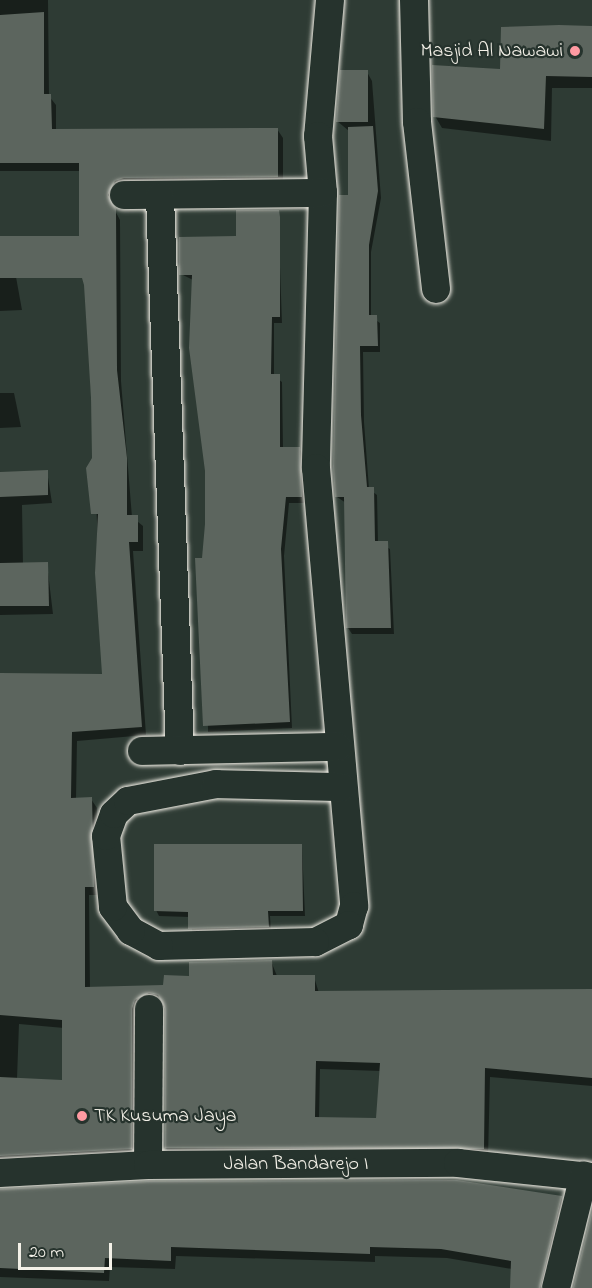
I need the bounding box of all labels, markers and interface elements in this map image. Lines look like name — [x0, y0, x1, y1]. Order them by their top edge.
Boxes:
place label: Masjid Al Nawawi — [420, 39, 563, 63]
marker: Masjid Al Nawawi — [568, 44, 582, 58]
place label: TK Kusuma Jaya — [94, 1104, 237, 1128]
marker: TK Kusuma Jaya — [75, 1109, 89, 1123]
street label: Jalan Bandarejo I — [224, 1152, 368, 1176]
scale bar — [21, 1231, 116, 1269]
text: 20 m — [29, 1240, 64, 1266]

